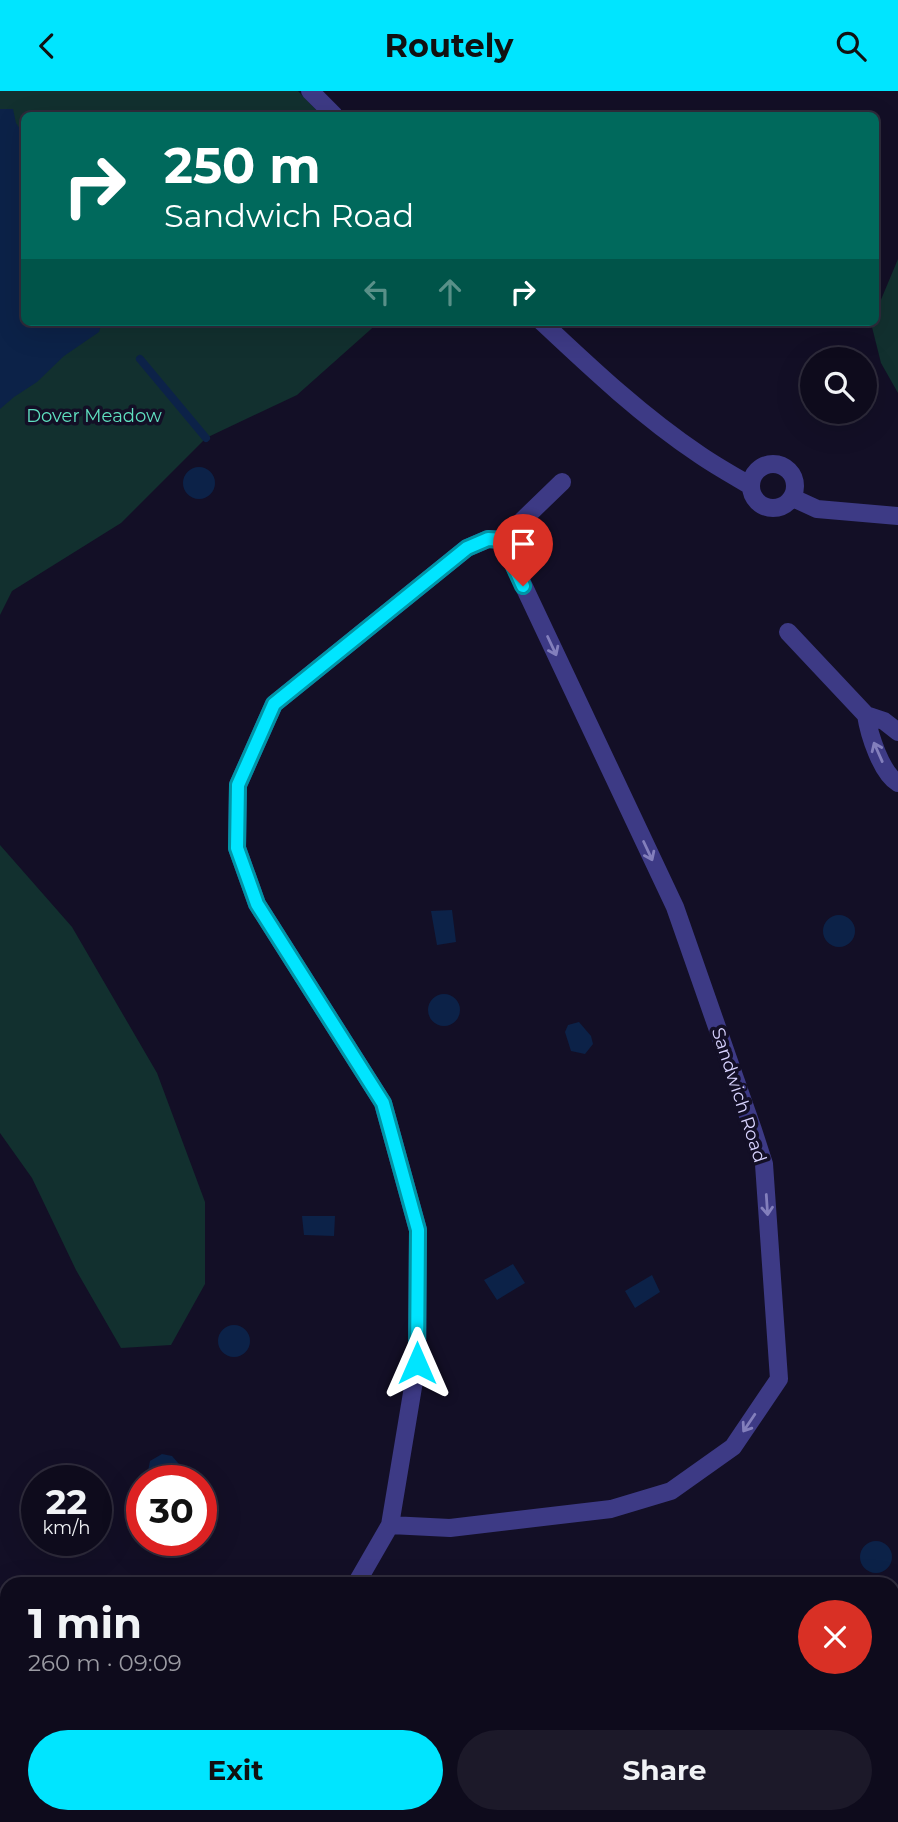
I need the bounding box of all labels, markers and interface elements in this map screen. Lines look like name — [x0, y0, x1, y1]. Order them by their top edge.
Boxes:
text: Routely — [385, 26, 513, 65]
icon: back — [28, 27, 66, 65]
icon: search — [832, 27, 870, 65]
text: 250 m — [164, 136, 321, 195]
icon: right — [49, 140, 140, 231]
text: Sandwich Road — [164, 196, 414, 235]
icon: left — [358, 273, 396, 311]
icon: ahead — [431, 273, 469, 311]
icon: right — [504, 273, 542, 311]
map controls — [800, 347, 877, 424]
button: search — [800, 347, 877, 424]
park label: Dover Meadow — [26, 405, 162, 427]
pin — [493, 514, 553, 586]
icon: arrive — [504, 525, 542, 563]
one-way arrow — [545, 635, 559, 656]
one-way arrow — [871, 741, 884, 763]
one-way arrow — [643, 841, 656, 862]
street label: Sandwich Road — [707, 1025, 771, 1165]
one-way arrow — [760, 1193, 773, 1216]
position arrow — [380, 1326, 454, 1400]
one-way arrow — [742, 1413, 756, 1432]
speed limit sign: 30 — [126, 1465, 217, 1556]
text: 22 — [46, 1480, 87, 1523]
text: km/h — [42, 1517, 91, 1539]
text: 1 min — [28, 1597, 142, 1649]
button: close — [798, 1600, 872, 1674]
text: 260 m · 09:09 — [28, 1649, 182, 1677]
button: Exit — [28, 1730, 443, 1810]
button: Share — [457, 1730, 872, 1810]

